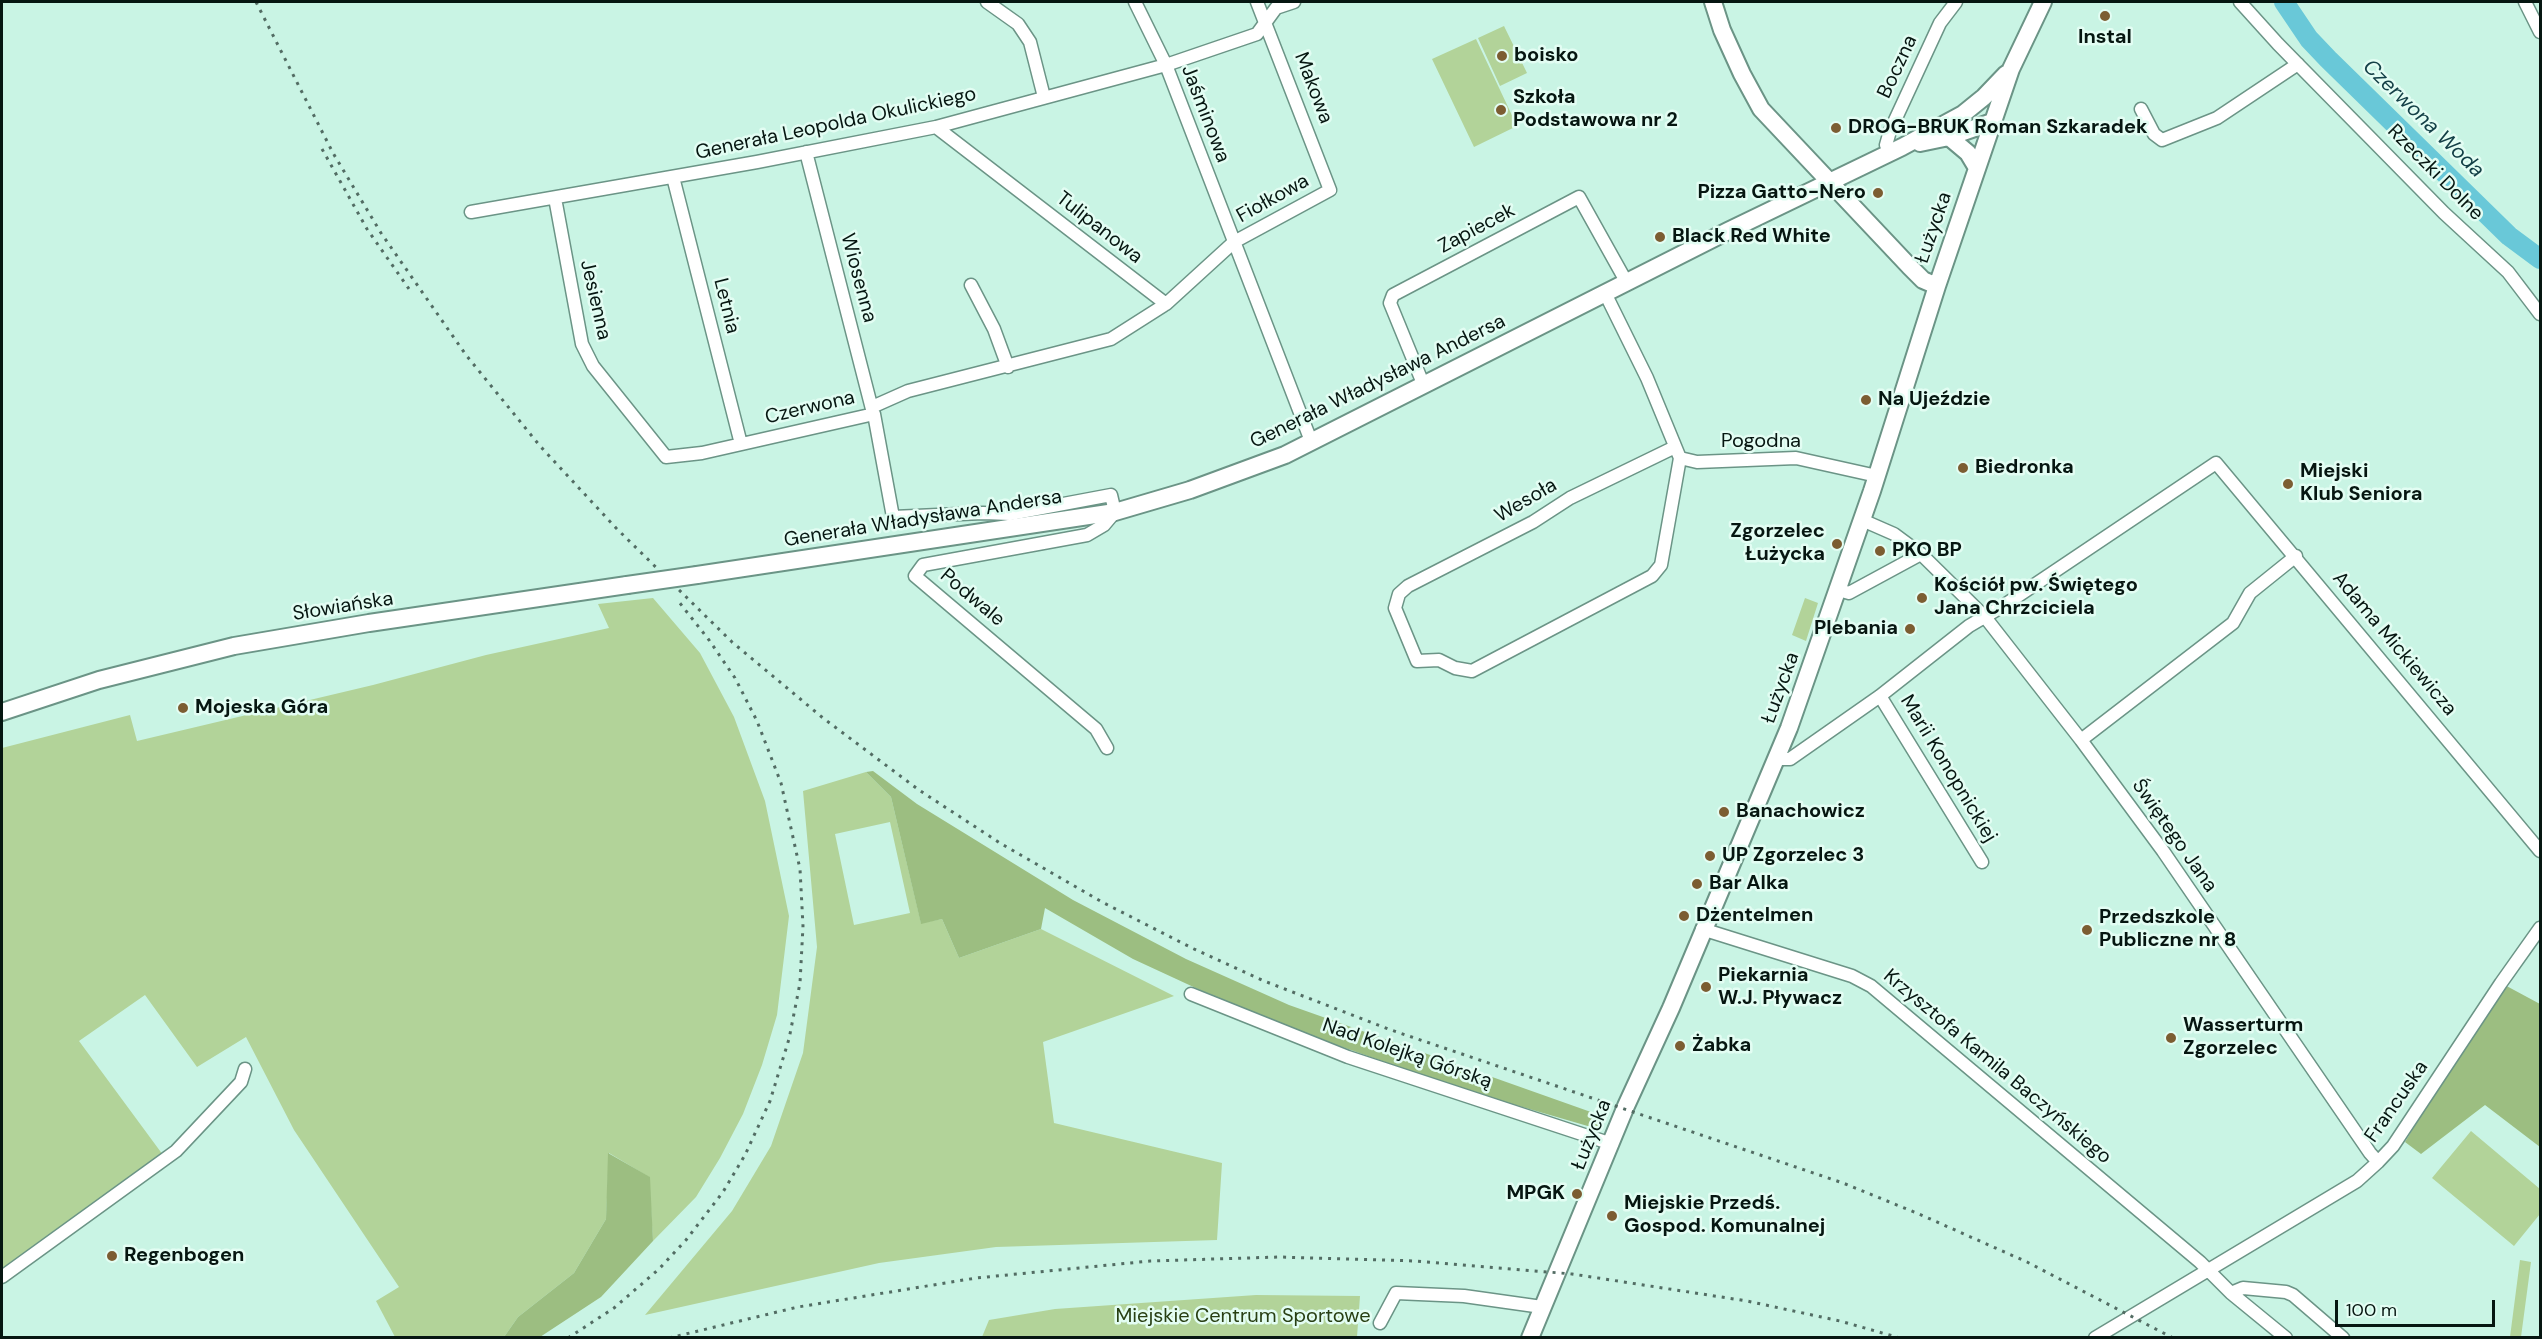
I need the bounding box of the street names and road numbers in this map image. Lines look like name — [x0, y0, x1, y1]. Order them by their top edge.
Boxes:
street label: Boczna — [1873, 32, 1923, 102]
street label: Makowa — [1288, 49, 1338, 127]
street label: Jaśminowa — [1175, 62, 1235, 166]
street label: Generała Leopolda Okulickiego — [693, 82, 979, 166]
street label: Rzeczki Dolne — [2382, 120, 2488, 226]
street label: Fiołkowa — [1233, 169, 1313, 229]
street label: Tulipanowa — [1051, 187, 1147, 269]
street label: Łużycka — [1911, 189, 1957, 267]
street label: Zapiecek — [1435, 199, 1519, 259]
street label: Wiosenna — [835, 231, 881, 325]
street label: Jesienna — [574, 258, 616, 342]
street label: Letnia — [708, 276, 744, 336]
street label: Generała Władysława Andersa — [1246, 310, 1510, 454]
street label: Czerwona — [763, 386, 857, 430]
street label: Pogodna — [1721, 430, 1801, 454]
street label: Wesoła — [1491, 474, 1561, 528]
street label: Generała Władysława Andersa — [782, 485, 1064, 553]
street label: Podwale — [935, 564, 1009, 632]
street label: Adama Mickiewicza — [2327, 567, 2461, 721]
street label: Słowiańska — [291, 587, 395, 627]
street label: Łużycka — [1757, 649, 1805, 727]
street label: Marii Konopnickiej — [1895, 691, 2001, 847]
street label: Świętego Jana — [2126, 775, 2222, 897]
street label: Krzysztofa Kamila Baczyńskiego — [1878, 964, 2116, 1170]
street label: Nad Kolejką Górską — [1319, 1014, 1495, 1094]
street label: Francuska — [2360, 1057, 2434, 1147]
street label: Łużycka — [1567, 1096, 1617, 1174]

